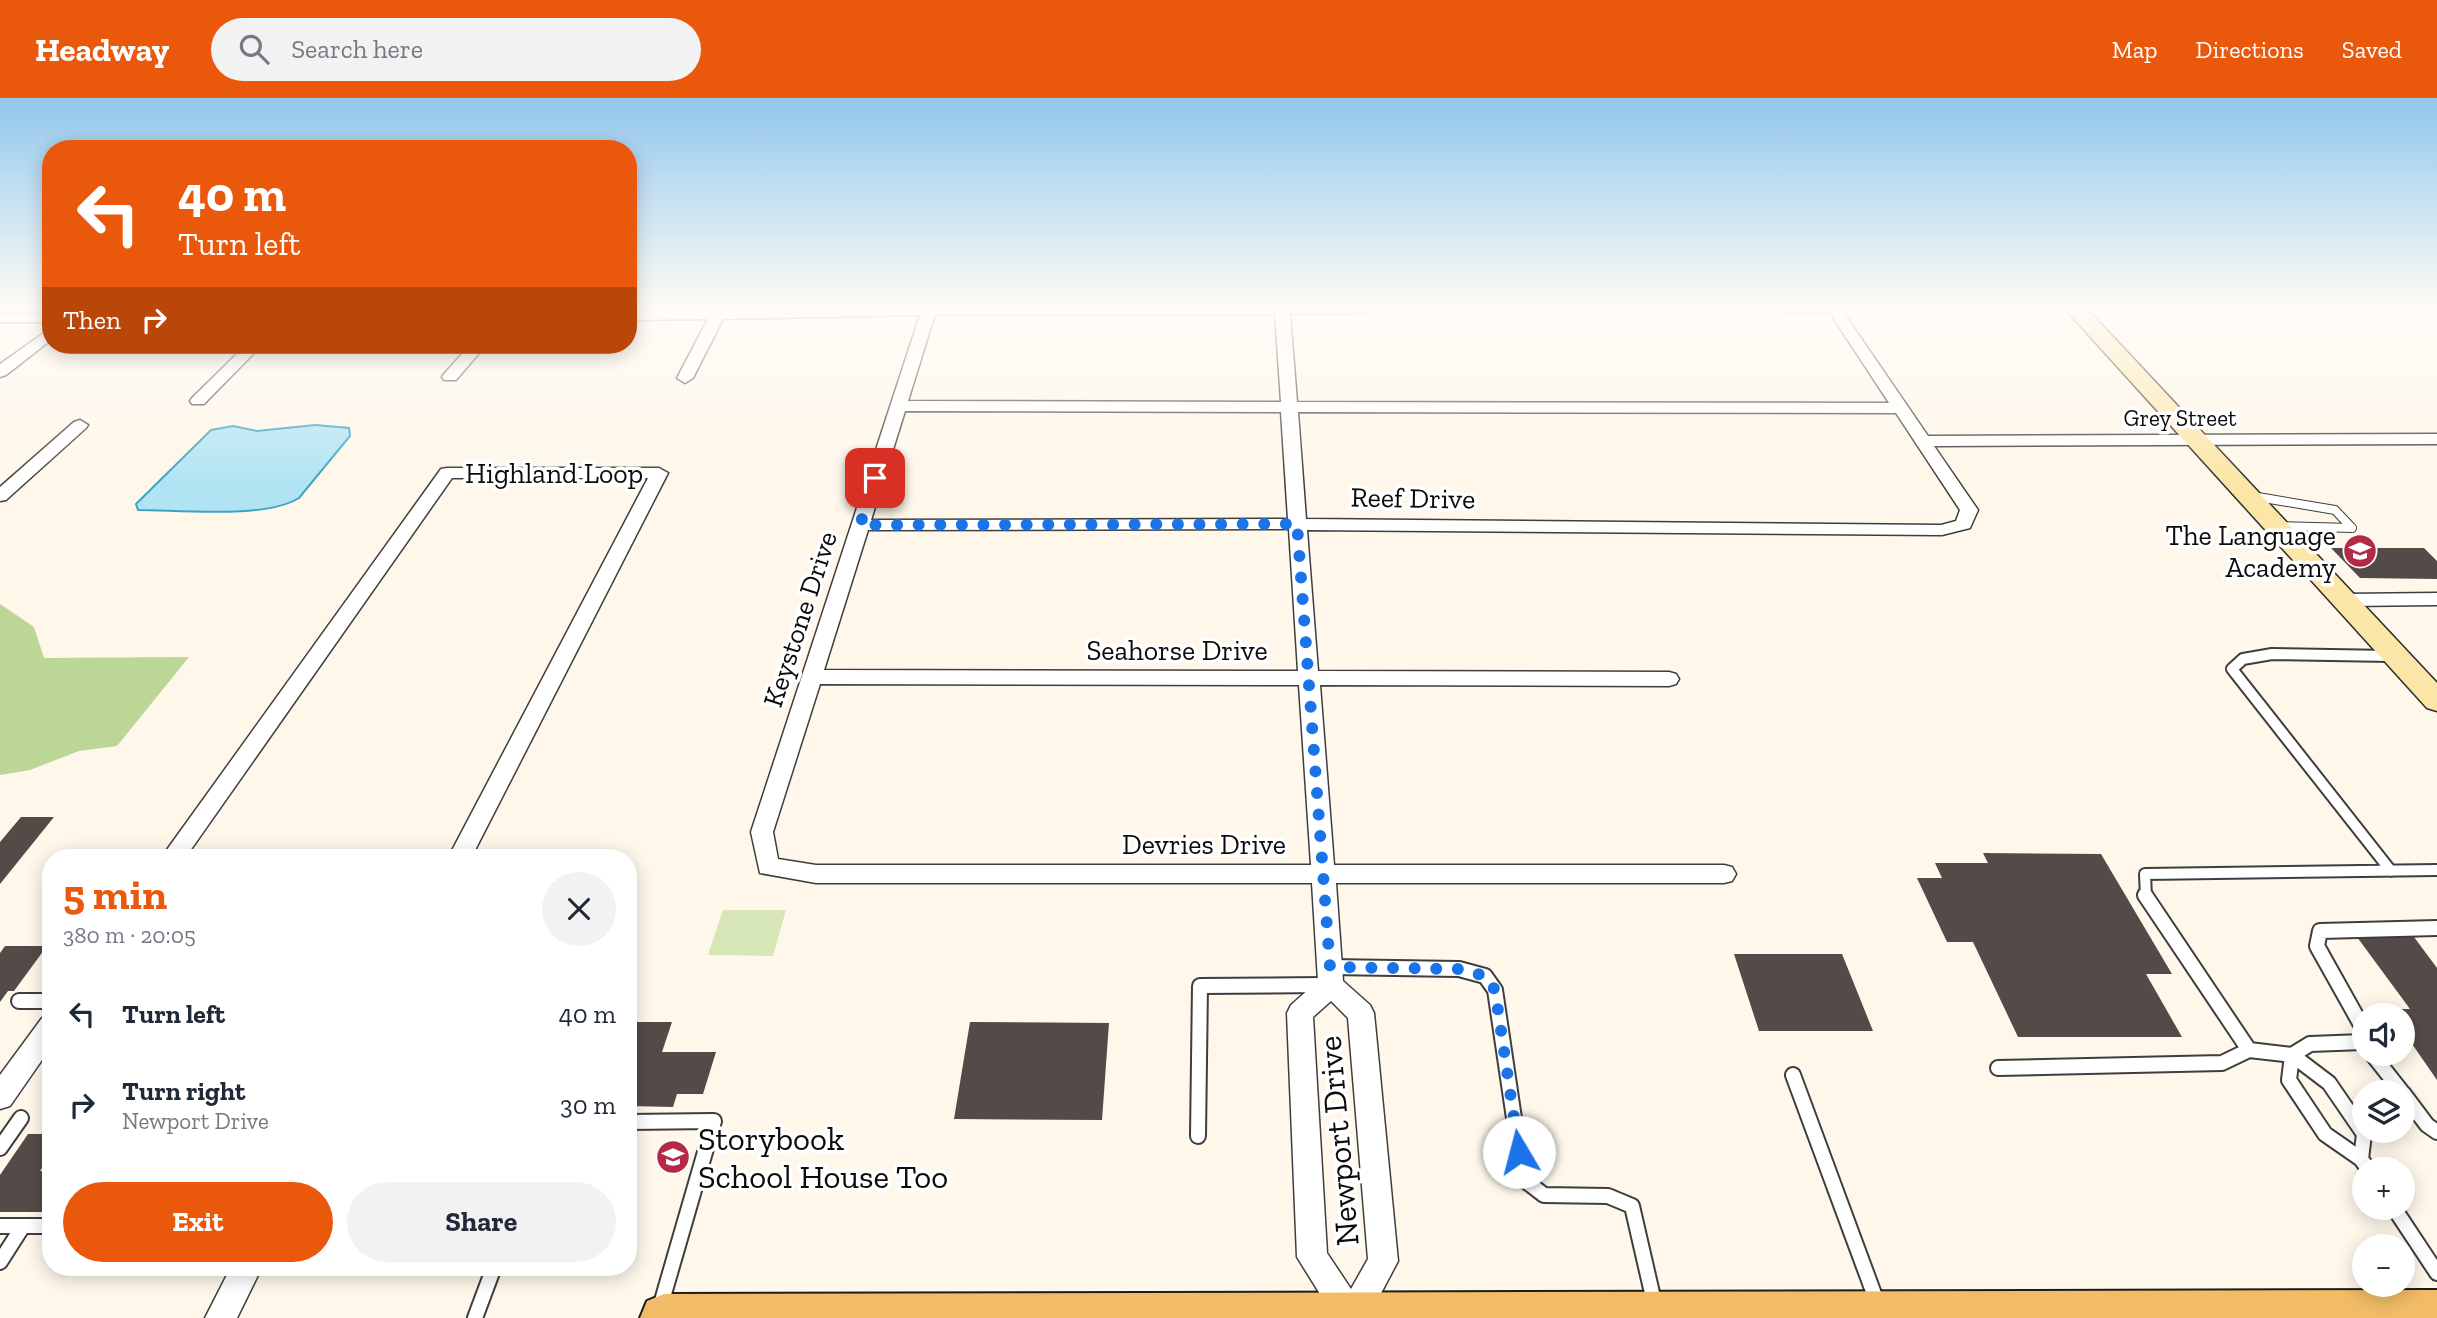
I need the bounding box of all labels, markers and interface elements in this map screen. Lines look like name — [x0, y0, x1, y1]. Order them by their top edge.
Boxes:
search box — [211, 18, 701, 81]
text: Headway — [35, 30, 169, 69]
icon: search — [235, 30, 273, 68]
text: Search here — [291, 33, 423, 65]
text: Map — [2112, 35, 2158, 64]
text: Directions — [2196, 35, 2304, 64]
text: Saved — [2342, 35, 2402, 64]
text: 40 m — [178, 165, 286, 224]
icon: left — [63, 168, 154, 259]
text: Turn left — [178, 225, 300, 263]
icon: right — [135, 301, 173, 339]
text: Then — [63, 304, 121, 336]
street label: Grey Street — [2124, 404, 2237, 432]
pin — [845, 448, 905, 508]
street label: Highland Loop — [465, 457, 643, 490]
icon: arrive — [856, 459, 894, 497]
street label: Reef Drive — [1350, 480, 1476, 516]
place label: The Language Academy — [2166, 519, 2337, 584]
street label: Keystone Drive — [756, 527, 844, 711]
school or university icon: The Language Academy — [2341, 532, 2379, 570]
street label: Seahorse Drive — [1086, 634, 1268, 667]
street label: Devries Drive — [1122, 828, 1286, 861]
text: 5 min — [63, 869, 167, 920]
button: close — [542, 872, 616, 946]
text: 380 m · 20:05 — [63, 921, 196, 949]
icon: left — [63, 995, 101, 1033]
text: Turn left — [122, 998, 225, 1030]
text: 40 m — [559, 998, 616, 1030]
map controls — [2352, 1003, 2415, 1297]
button: sound — [2352, 1003, 2415, 1066]
street label: Newport Drive — [1309, 1034, 1367, 1248]
text: Turn right — [122, 1075, 245, 1107]
button: layers — [2352, 1080, 2415, 1143]
icon: right — [63, 1086, 101, 1124]
text: 30 m — [560, 1089, 616, 1121]
text: Newport Drive — [122, 1107, 269, 1135]
position arrow — [1482, 1115, 1556, 1189]
place label: Storybook School House Too — [698, 1119, 948, 1196]
school or university icon: Storybook School House Too — [654, 1138, 692, 1176]
button: + — [2352, 1157, 2415, 1220]
button: Exit — [63, 1182, 333, 1262]
button: Share — [347, 1182, 616, 1262]
button: − — [2352, 1234, 2415, 1297]

